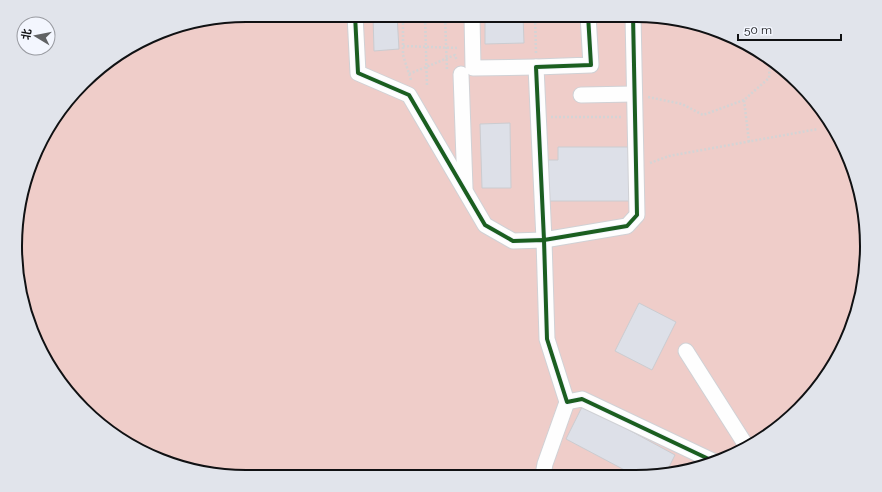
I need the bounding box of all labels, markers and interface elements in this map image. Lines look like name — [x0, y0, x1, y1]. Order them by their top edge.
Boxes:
north arrow — [16, 16, 56, 56]
scale bar — [738, 16, 841, 42]
text: 50 m — [744, 23, 772, 37]
text: 北 — [19, 28, 34, 41]

